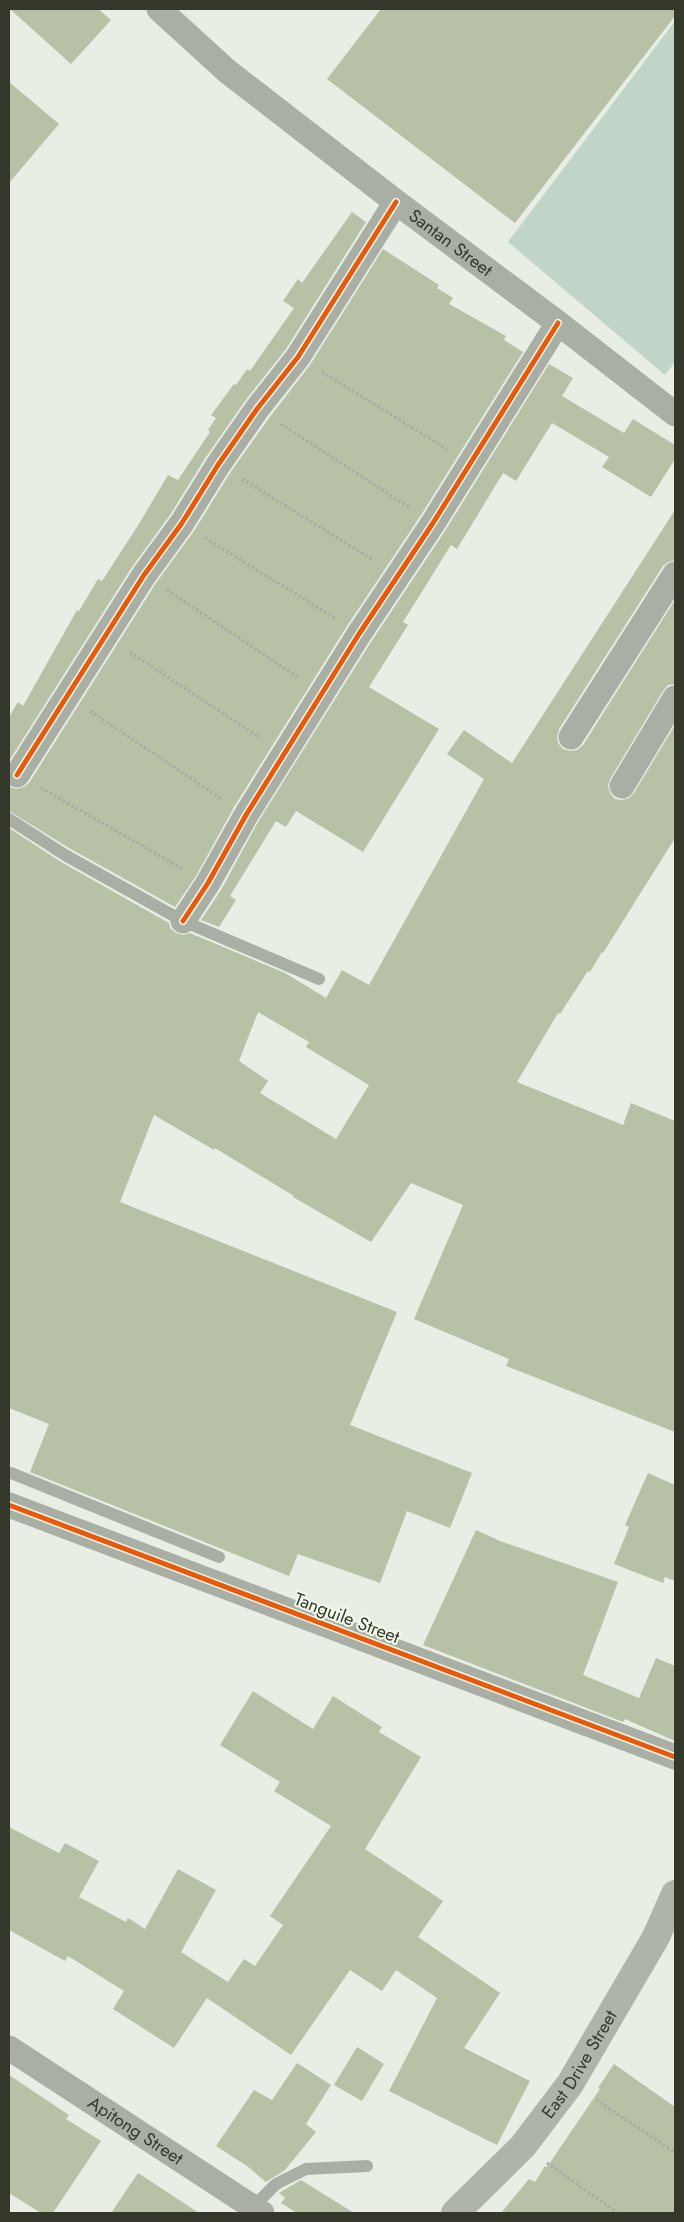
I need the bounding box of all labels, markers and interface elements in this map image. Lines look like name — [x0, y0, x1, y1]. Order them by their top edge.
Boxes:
street label: Santan Street — [403, 203, 499, 283]
street label: Tanguile Street — [291, 1586, 404, 1650]
street label: East Drive Street — [535, 2005, 624, 2124]
street label: Apitong Street — [83, 2090, 189, 2172]

